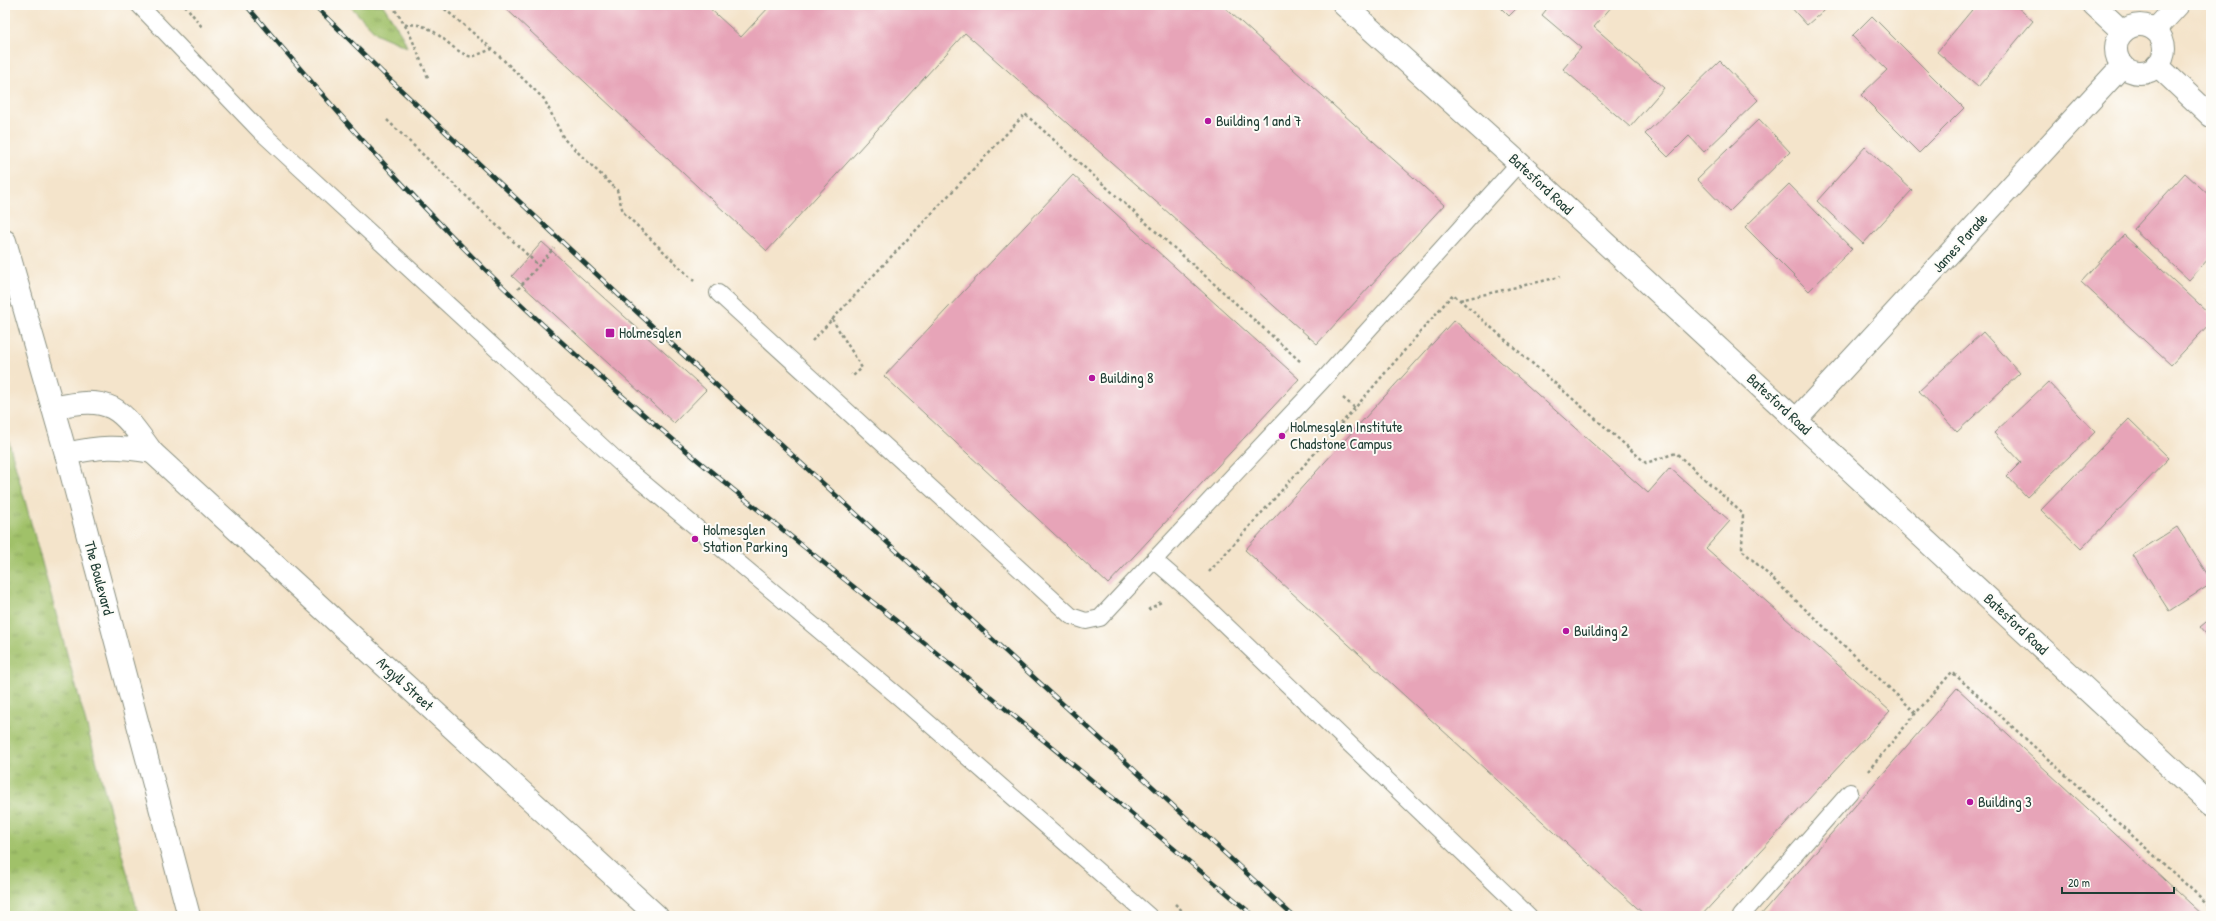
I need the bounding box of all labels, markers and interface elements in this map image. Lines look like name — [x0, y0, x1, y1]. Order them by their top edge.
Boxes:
place label: Building 1 and 7 — [1216, 110, 1301, 131]
marker: Building 1 and 7 — [1203, 116, 1213, 126]
street label: Batesford Road — [1504, 148, 1578, 219]
street label: James Parade — [1927, 208, 1992, 277]
place label: Holmesglen — [619, 322, 682, 343]
marker: Holmesglen — [604, 327, 616, 339]
place label: Building 8 — [1100, 367, 1154, 388]
street label: Batesford Road — [1742, 368, 1816, 439]
marker: Building 8 — [1087, 373, 1097, 383]
place label: Holmesglen Institute Chadstone Campus — [1290, 416, 1403, 454]
marker: Holmesglen Institute Chadstone Campus — [1277, 431, 1287, 441]
place label: Holmesglen Station Parking — [703, 519, 788, 557]
marker: Holmesglen Station Parking — [690, 534, 700, 544]
street label: The Boulevard — [80, 539, 119, 617]
street label: Batesford Road — [1979, 588, 2053, 659]
place label: Building 2 — [1574, 620, 1628, 641]
marker: Building 2 — [1561, 626, 1571, 636]
street label: Argyll Street — [372, 652, 439, 716]
place label: Building 3 — [1978, 791, 2032, 812]
marker: Building 3 — [1965, 797, 1975, 807]
scale bar — [2062, 869, 2174, 895]
text: 20 m — [2068, 874, 2090, 891]

